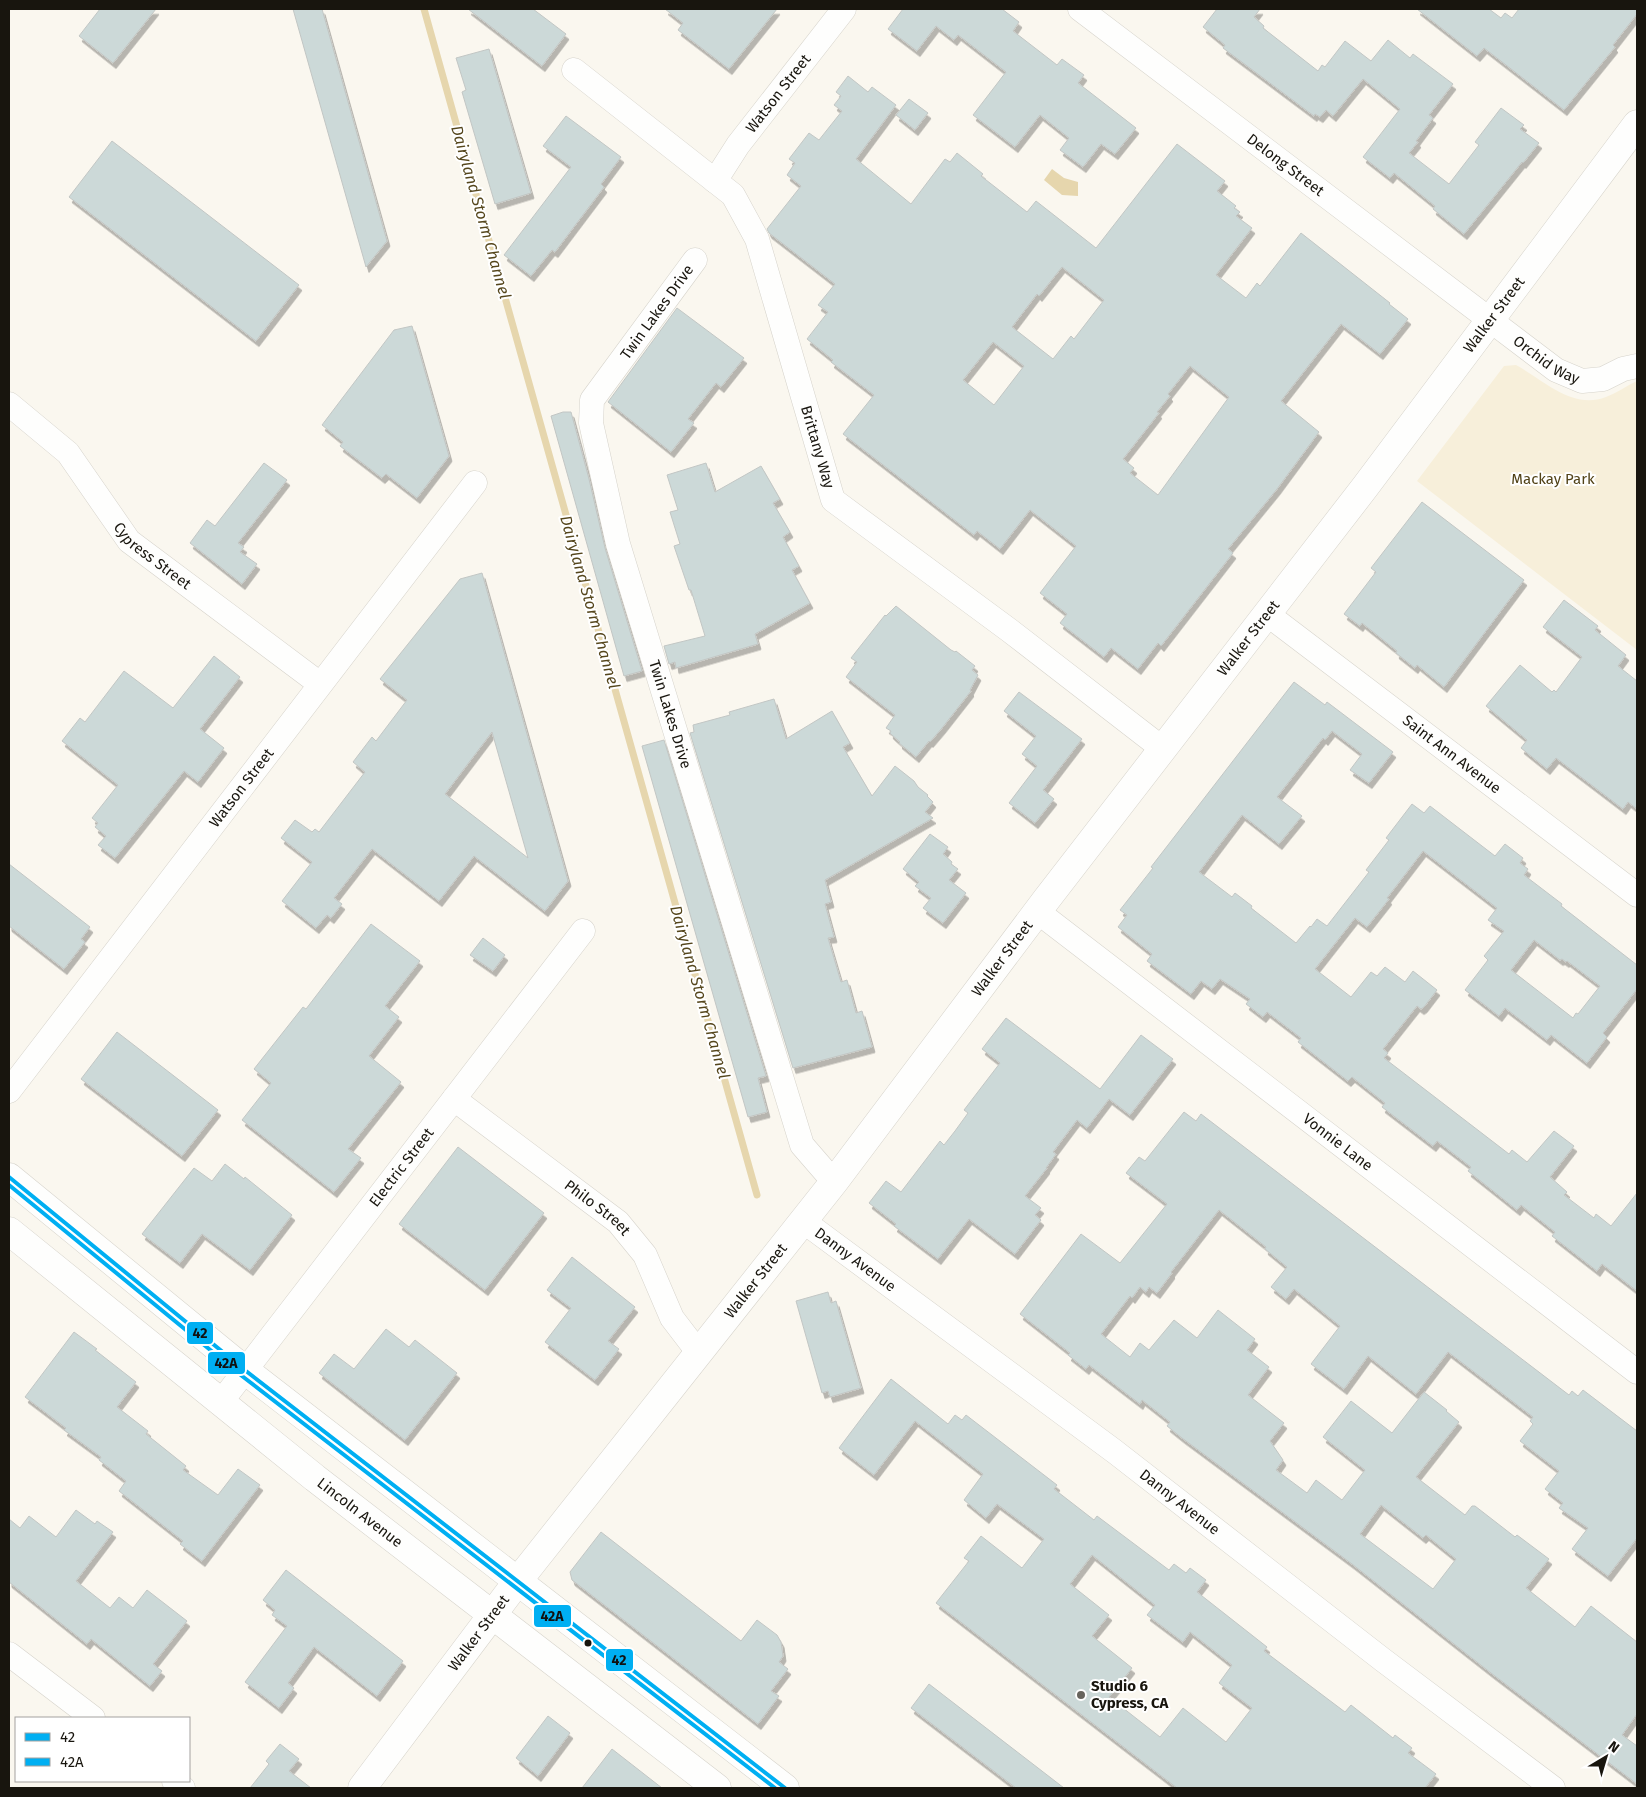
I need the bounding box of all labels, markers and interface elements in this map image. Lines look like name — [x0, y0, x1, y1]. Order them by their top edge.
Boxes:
street label: Watson Street — [742, 50, 815, 136]
water label: Dairyland Storm Channel — [447, 123, 515, 301]
street label: Delong Street — [1243, 130, 1328, 200]
street label: Twin Lakes Drive — [617, 261, 697, 363]
street label: Walker Street — [1460, 273, 1529, 356]
street label: Orchid Way — [1510, 332, 1583, 388]
street label: Brittany Way — [797, 403, 838, 491]
park label: Mackay Park — [1511, 470, 1595, 488]
water label: Dairyland Storm Channel — [556, 513, 624, 691]
street label: Cypress Street — [110, 519, 195, 594]
street label: Walker Street — [1214, 596, 1284, 679]
street label: Twin Lakes Drive — [645, 658, 695, 771]
street label: Saint Ann Avenue — [1399, 711, 1505, 797]
street label: Watson Street — [205, 744, 278, 831]
water label: Dairyland Storm Channel — [666, 903, 734, 1081]
street label: Walker Street — [968, 916, 1037, 1000]
street label: Vonnie Lane — [1299, 1110, 1376, 1175]
street label: Electric Street — [365, 1124, 438, 1210]
street label: Philo Street — [561, 1176, 635, 1239]
street label: Danny Avenue — [811, 1224, 899, 1296]
street label: Walker Street — [720, 1239, 791, 1322]
line badge: 42 — [186, 1321, 214, 1345]
text: 42 — [193, 1325, 207, 1342]
line badge: 42A — [207, 1351, 246, 1375]
text: 42A — [214, 1355, 238, 1372]
street label: Danny Avenue — [1136, 1465, 1223, 1539]
street label: Lincoln Avenue — [314, 1474, 406, 1551]
street label: Walker Street — [444, 1591, 513, 1675]
line badge: 42A — [533, 1604, 572, 1628]
text: 42A — [540, 1608, 564, 1625]
unlabelled marker — [583, 1638, 593, 1648]
line badge: 42 — [605, 1648, 634, 1672]
text: 42 — [612, 1652, 626, 1669]
place label: Studio 6 Cypress, CA — [1091, 1677, 1170, 1712]
marker: Studio 6 Cypress, CA — [1075, 1689, 1087, 1701]
legend — [15, 1717, 190, 1782]
text: 42 — [60, 1728, 75, 1746]
north arrow — [1581, 1732, 1631, 1782]
text: N — [1605, 1738, 1623, 1757]
text: 42A — [60, 1753, 84, 1771]

